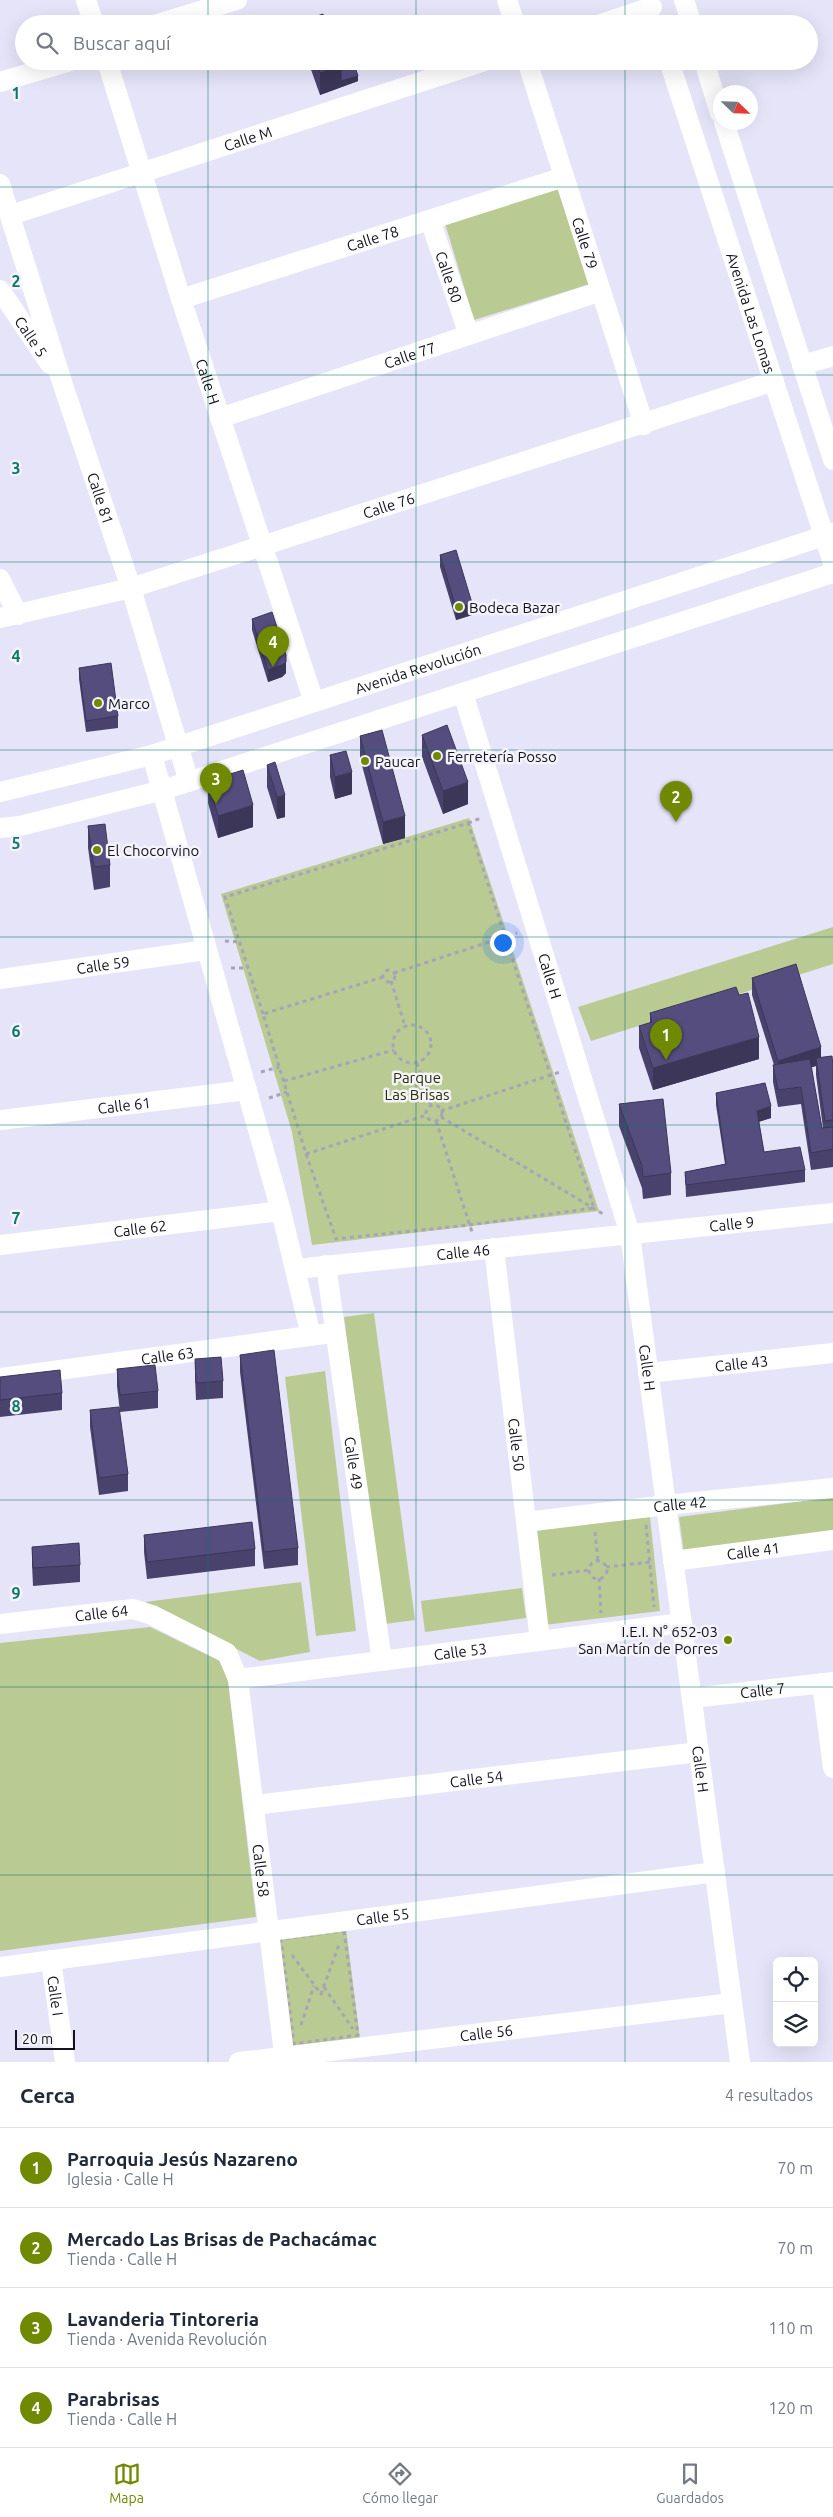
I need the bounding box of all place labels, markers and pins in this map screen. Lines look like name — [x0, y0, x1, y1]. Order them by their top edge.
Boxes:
place label: Bodeca Bazar — [469, 599, 560, 616]
marker: Bodeca Bazar — [453, 601, 465, 613]
pin: 4 — [257, 626, 289, 667]
place label: Marco — [108, 695, 150, 712]
marker: Marco — [92, 697, 104, 709]
place label: Ferretería Posso — [447, 748, 557, 765]
marker: Ferretería Posso — [431, 750, 443, 762]
place label: Paucar — [375, 753, 421, 770]
marker: Paucar — [359, 755, 371, 767]
pin: 3 — [200, 763, 232, 804]
pin: 2 — [660, 781, 692, 822]
place label: El Chocorvino — [107, 842, 199, 859]
marker: El Chocorvino — [91, 844, 103, 856]
pin: 1 — [650, 1019, 682, 1060]
place label: I.E.I. N° 652-03 San Martín de Porres — [578, 1623, 718, 1657]
marker: I.E.I. N° 652-03 San Martín de Porres — [722, 1634, 734, 1646]

